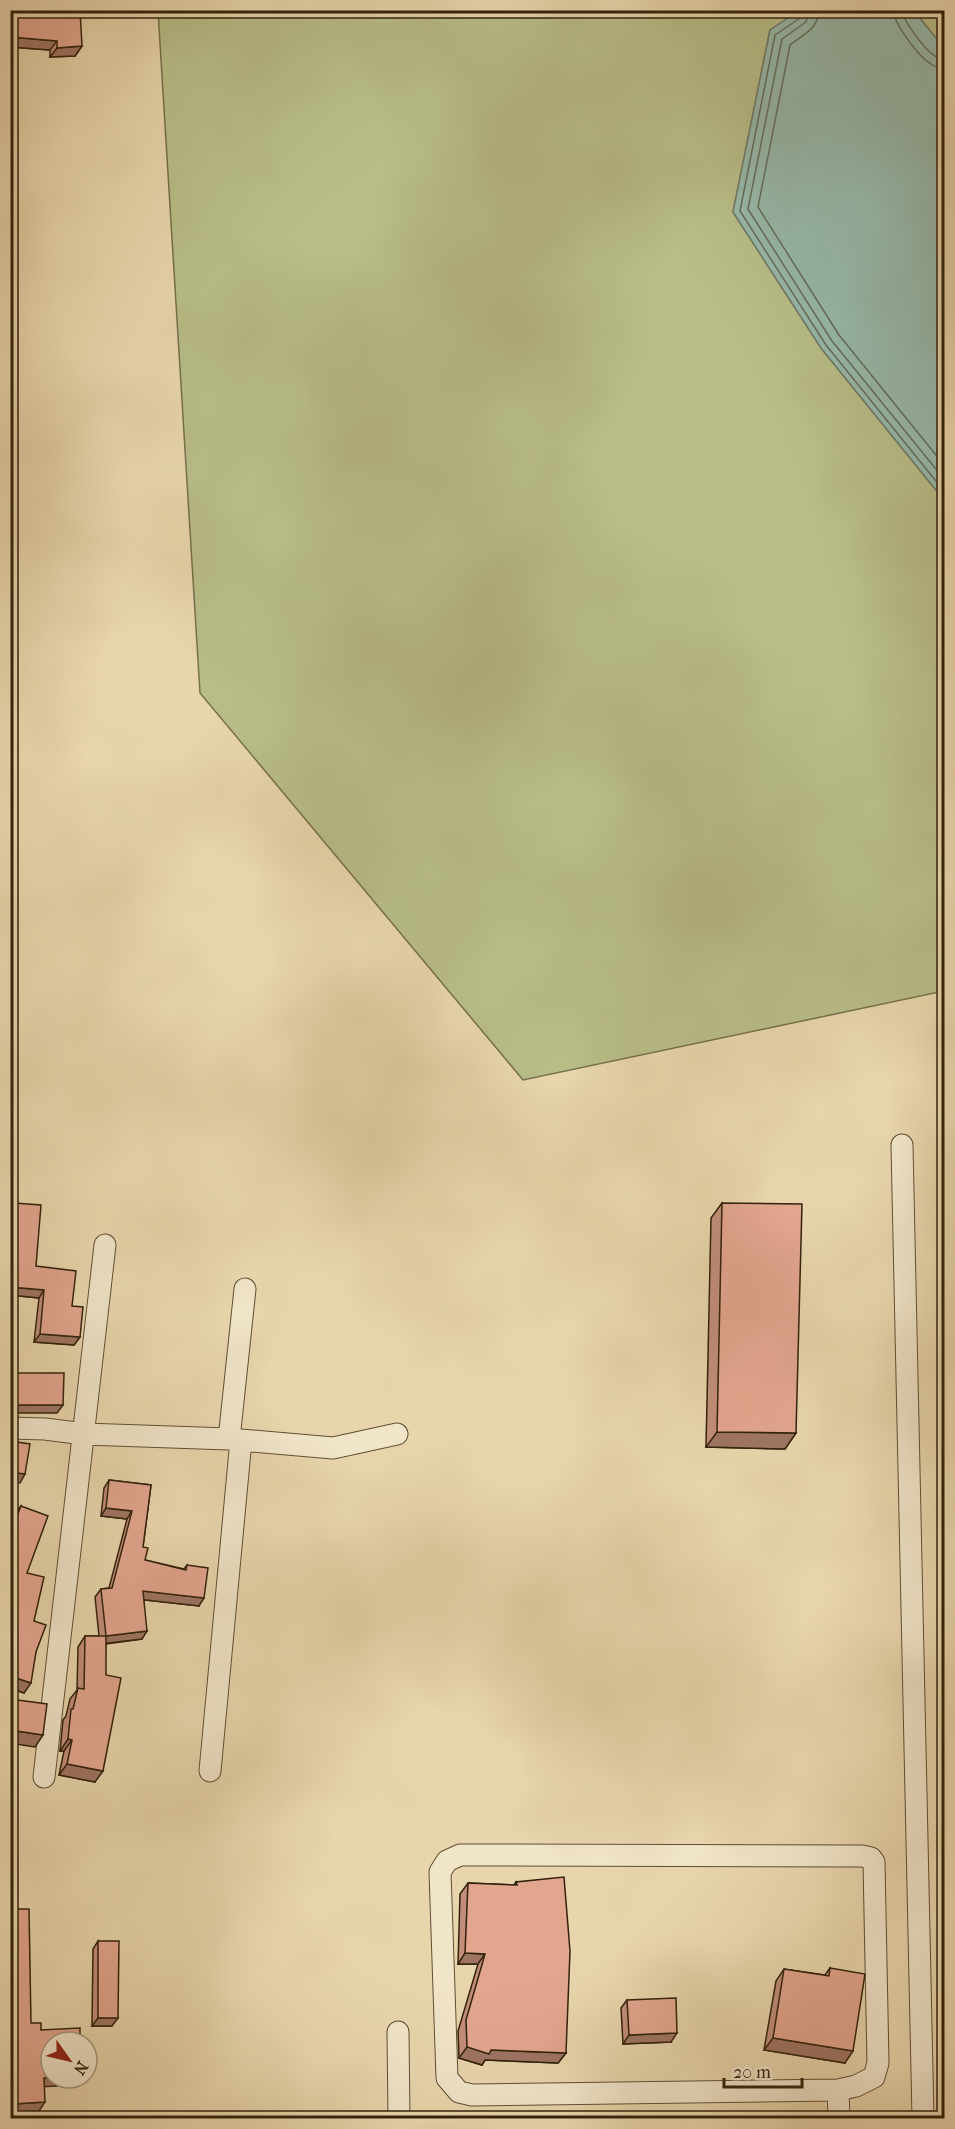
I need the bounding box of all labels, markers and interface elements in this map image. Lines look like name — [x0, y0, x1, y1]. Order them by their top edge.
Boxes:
north arrow — [39, 2030, 99, 2090]
scale bar — [724, 2051, 802, 2089]
text: N — [69, 2058, 92, 2079]
text: 20 m — [733, 2062, 771, 2083]

